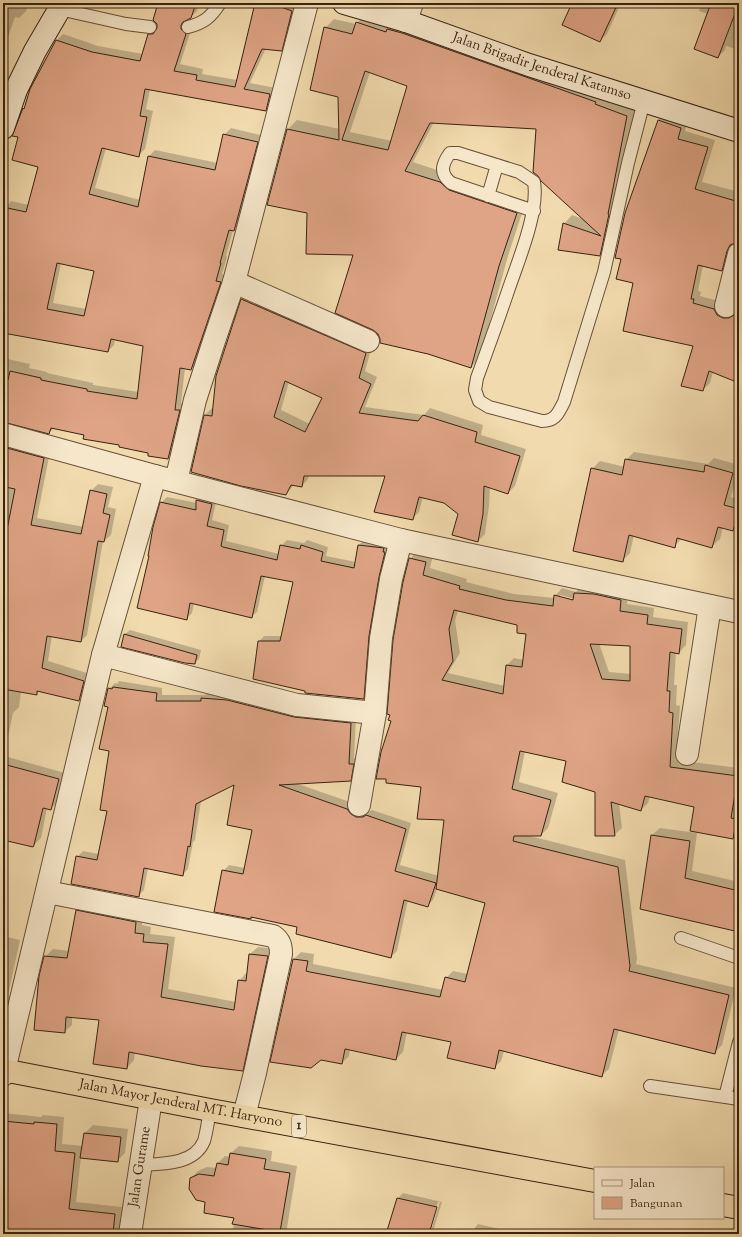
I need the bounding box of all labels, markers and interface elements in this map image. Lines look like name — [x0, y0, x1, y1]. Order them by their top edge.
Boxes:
street label: Jalan Brigadir Jenderal Katamso — [448, 28, 634, 107]
street label: Jalan Mayor Jenderal MT. Haryono — [77, 1075, 284, 1133]
road number: 1 — [292, 1115, 306, 1137]
street label: Jalan Gurame — [124, 1125, 157, 1210]
legend — [594, 1167, 724, 1219]
text: Jalan — [629, 1175, 655, 1193]
text: Bangunan — [630, 1195, 683, 1213]

